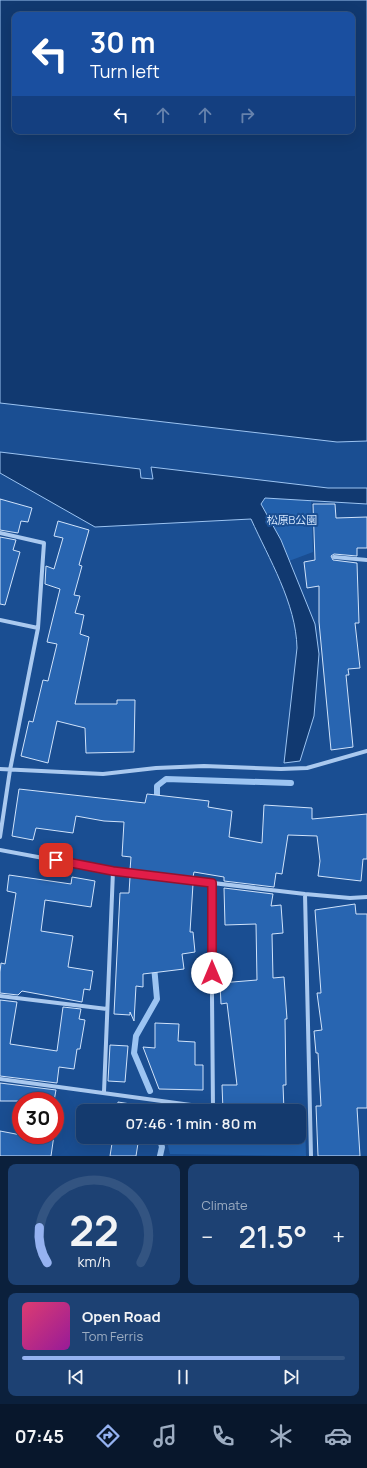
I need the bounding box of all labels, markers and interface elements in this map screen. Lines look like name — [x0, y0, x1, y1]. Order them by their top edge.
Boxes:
text: 30 m — [90, 23, 155, 61]
icon: left — [24, 28, 76, 80]
text: Turn left — [90, 59, 160, 83]
icon: left — [110, 104, 132, 126]
icon: ahead — [152, 104, 174, 126]
icon: ahead — [194, 104, 216, 126]
icon: right — [236, 104, 258, 126]
park label: 松原B公園 — [267, 512, 317, 527]
pin — [39, 843, 73, 877]
icon: arrive — [45, 849, 67, 871]
position arrow — [191, 952, 233, 994]
speed limit sign: 30 — [12, 1092, 64, 1144]
text: 07:46 · 1 min · 80 m — [126, 1113, 257, 1134]
text: Climate — [202, 1196, 248, 1214]
text: 22 — [69, 1201, 119, 1257]
text: 21.5° — [239, 1216, 307, 1257]
text: − — [202, 1222, 213, 1252]
text: + — [332, 1222, 345, 1252]
text: km/h — [77, 1251, 110, 1270]
text: Open Road — [82, 1306, 161, 1327]
text: Tom Ferris — [82, 1327, 143, 1345]
icon: previous — [65, 1366, 87, 1388]
icon: pause — [172, 1366, 194, 1388]
icon: next — [280, 1366, 302, 1388]
icon: directions — [94, 1422, 122, 1450]
icon: music — [151, 1422, 179, 1450]
icon: phone — [209, 1422, 237, 1450]
icon: climate — [267, 1422, 295, 1450]
icon: car — [324, 1422, 352, 1450]
text: 07:45 — [15, 1424, 64, 1448]

